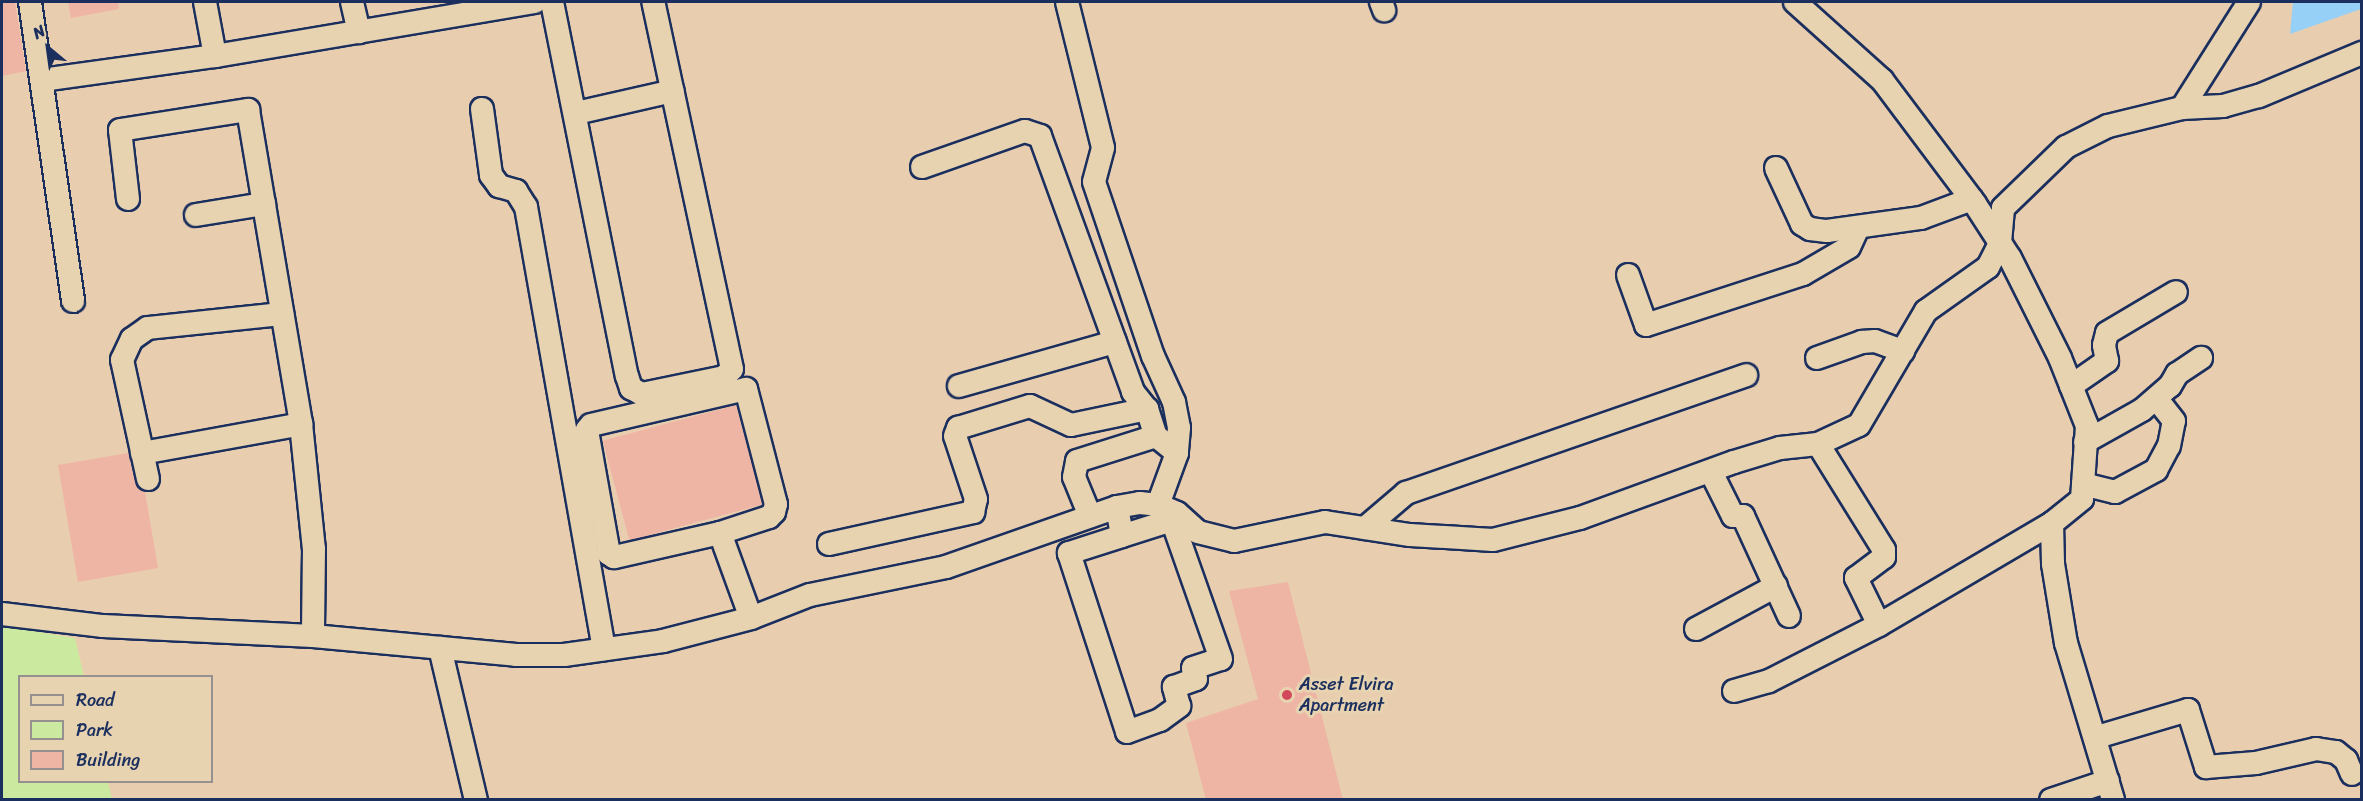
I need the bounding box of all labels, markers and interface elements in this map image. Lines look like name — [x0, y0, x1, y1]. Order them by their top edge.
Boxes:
text: N — [27, 16, 51, 47]
north arrow — [18, 18, 78, 78]
place label: Asset Elvira Apartment — [1299, 674, 1393, 716]
legend — [18, 675, 213, 783]
text: Road — [76, 684, 115, 716]
marker: Asset Elvira Apartment — [1280, 688, 1294, 702]
text: Park — [76, 714, 113, 746]
text: Building — [76, 744, 140, 776]

